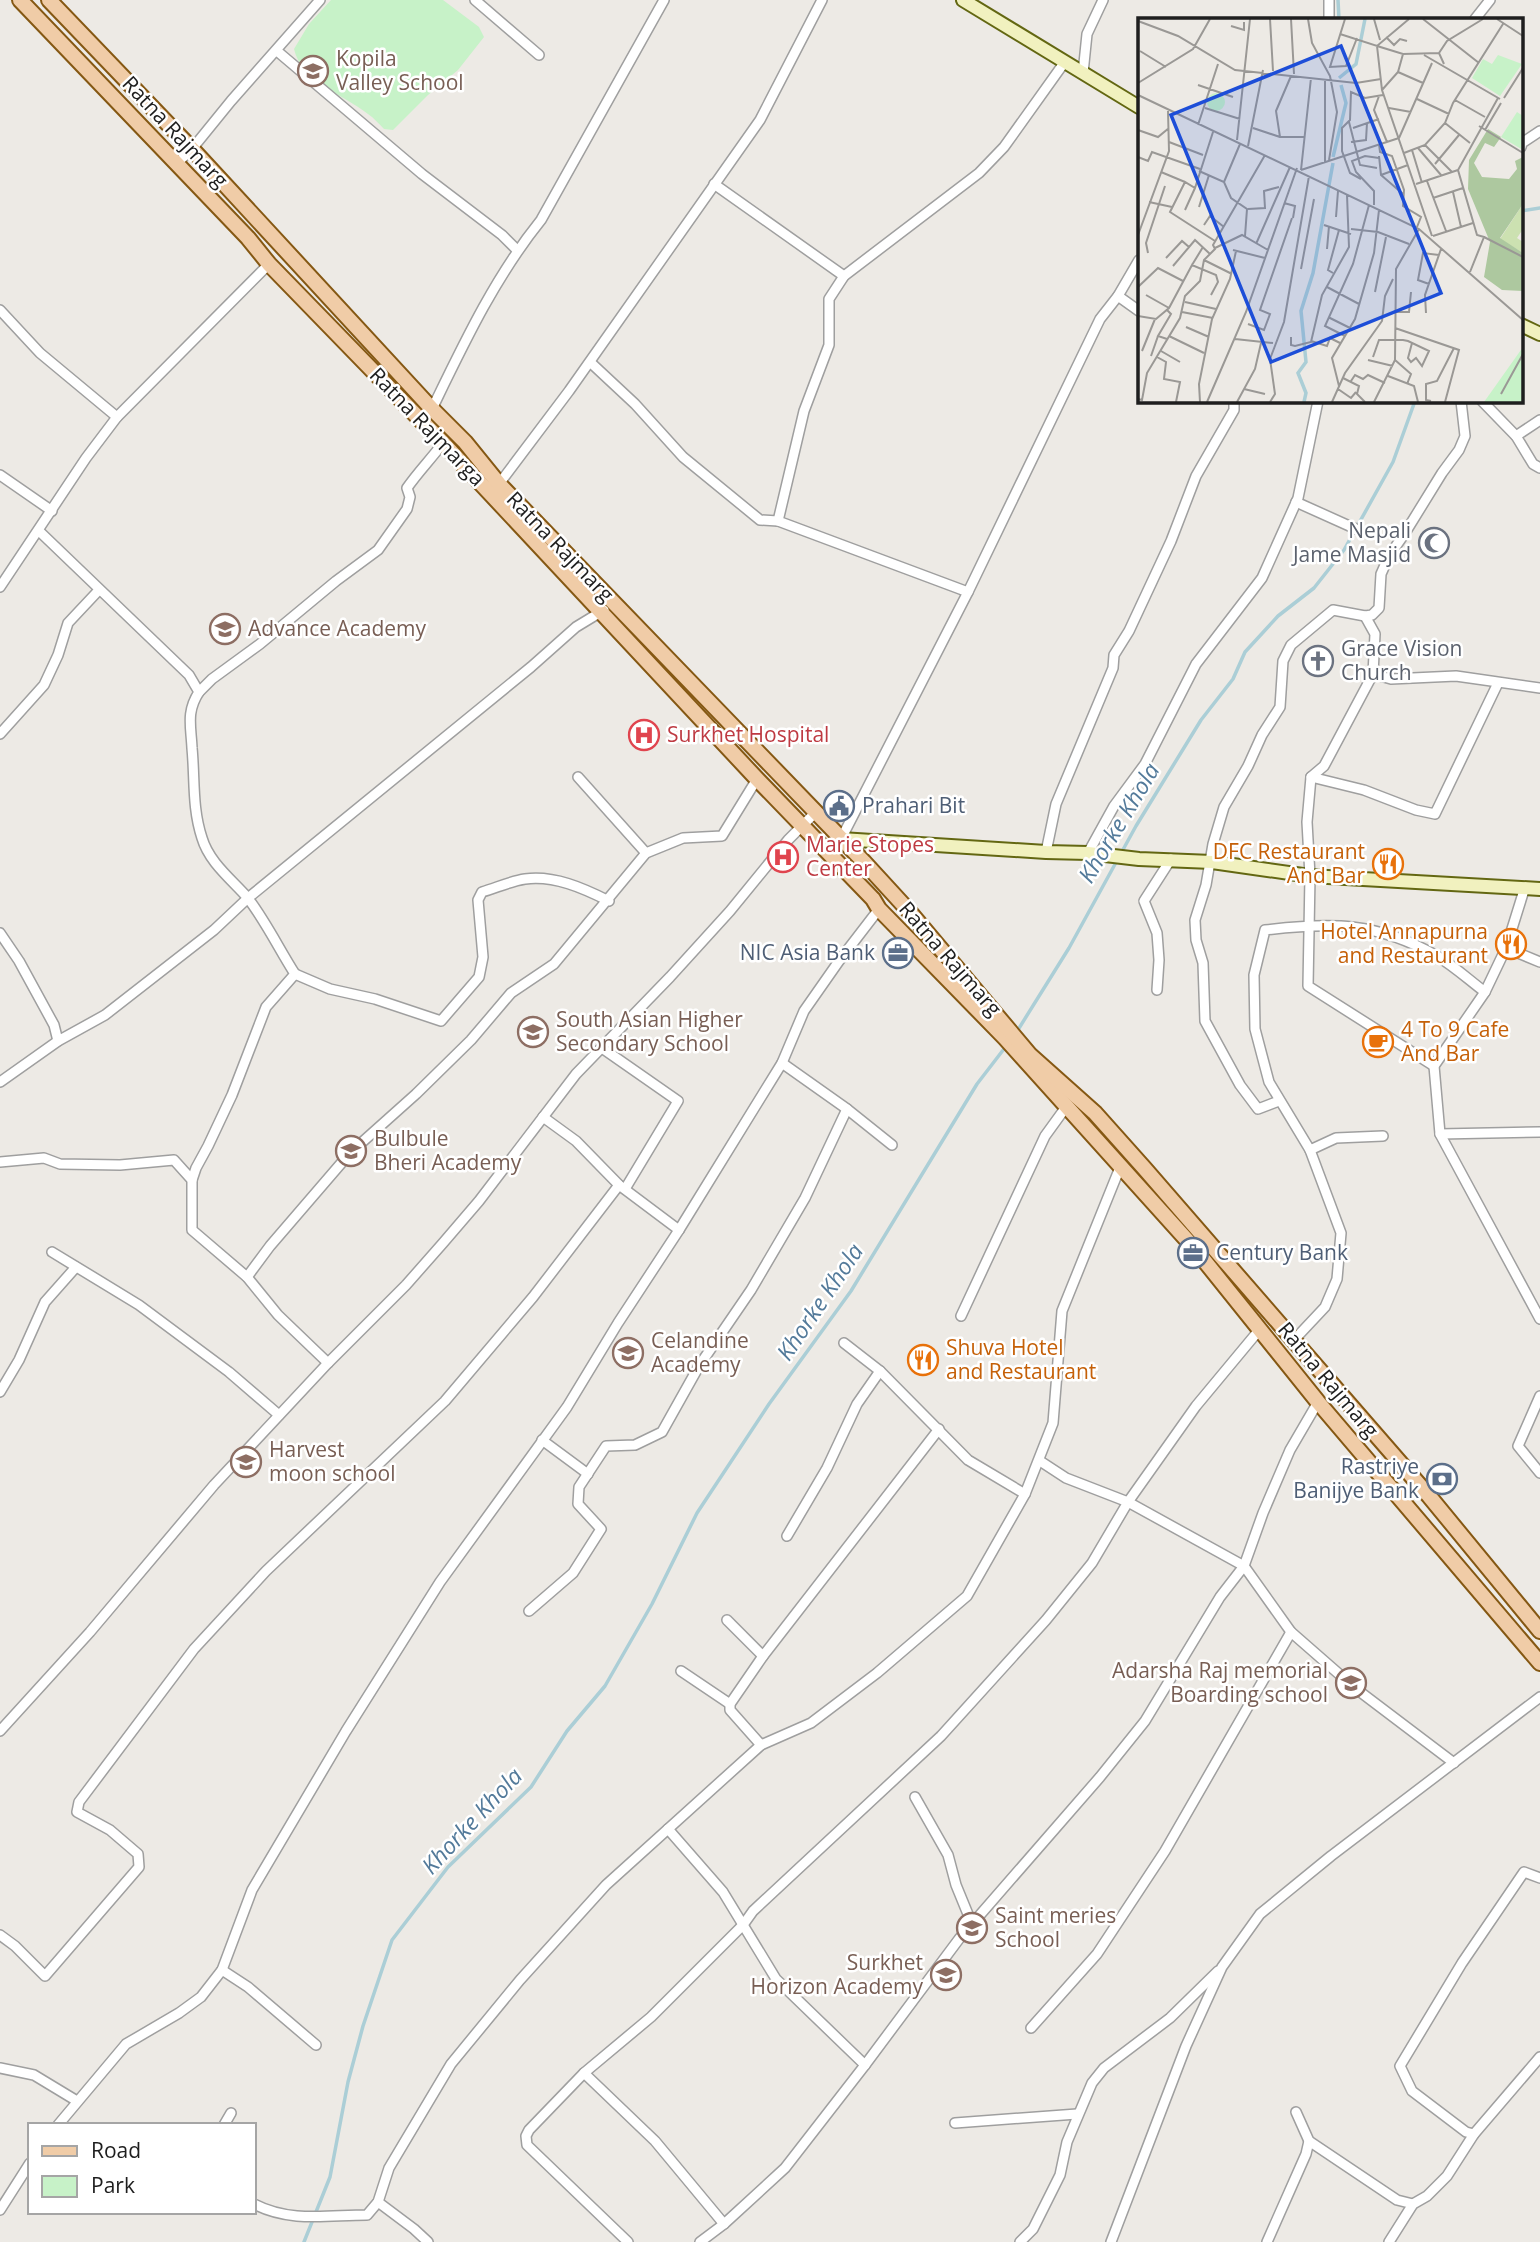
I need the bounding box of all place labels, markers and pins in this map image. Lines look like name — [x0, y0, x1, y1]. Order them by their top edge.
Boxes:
place label: Kopila Valley School — [336, 44, 464, 96]
school or university icon: Kopila Valley School — [296, 54, 330, 88]
place label: Nepali Jame Masjid — [1291, 516, 1411, 568]
mosque icon: Nepali Jame Masjid — [1417, 526, 1451, 560]
school or university icon: Advance Academy — [208, 612, 242, 646]
place label: Advance Academy — [248, 614, 427, 642]
place label: Grace Vision Church — [1341, 634, 1462, 686]
church icon: Grace Vision Church — [1301, 644, 1335, 678]
hospital icon: Surkhet Hospital — [627, 718, 661, 752]
place label: Surkhet Hospital — [667, 720, 829, 748]
public building icon: Prahari Bit — [822, 789, 856, 823]
place label: Prahari Bit — [862, 791, 965, 819]
place label: Marie Stopes Center — [806, 830, 934, 882]
place label: DFC Restaurant And Bar — [1213, 837, 1365, 889]
hospital icon: Marie Stopes Center — [766, 840, 800, 874]
restaurant icon: DFC Restaurant And Bar — [1371, 847, 1405, 881]
place label: Hotel Annapurna and Restaurant — [1320, 917, 1488, 969]
restaurant icon: Hotel Annapurna and Restaurant — [1494, 927, 1528, 961]
office icon: NIC Asia Bank — [881, 936, 915, 970]
place label: NIC Asia Bank — [740, 938, 875, 966]
place label: South Asian Higher Secondary School — [556, 1005, 743, 1057]
school or university icon: South Asian Higher Secondary School — [516, 1015, 550, 1049]
place label: 4 To 9 Cafe And Bar — [1401, 1015, 1509, 1067]
cafe icon: 4 To 9 Cafe And Bar — [1361, 1025, 1395, 1059]
place label: Bulbule Bheri Academy — [374, 1124, 522, 1176]
school or university icon: Bulbule Bheri Academy — [334, 1134, 368, 1168]
office icon: Century Bank — [1176, 1236, 1210, 1270]
place label: Century Bank — [1216, 1238, 1348, 1266]
place label: Celandine Academy — [651, 1326, 749, 1378]
place label: Shuva Hotel and Restaurant — [946, 1333, 1096, 1385]
school or university icon: Celandine Academy — [611, 1336, 645, 1370]
restaurant icon: Shuva Hotel and Restaurant — [906, 1343, 940, 1377]
place label: Harvest moon school — [269, 1435, 396, 1487]
school or university icon: Harvest moon school — [229, 1445, 263, 1479]
place label: Rastriye Banijye Bank — [1293, 1452, 1419, 1504]
bank icon: Rastriye Banijye Bank — [1425, 1462, 1459, 1496]
place label: Adarsha Raj memorial Boarding school — [1112, 1656, 1328, 1708]
school or university icon: Adarsha Raj memorial Boarding school — [1334, 1666, 1368, 1700]
place label: Saint meries School — [995, 1901, 1116, 1953]
school or university icon: Saint meries School — [955, 1911, 989, 1945]
place label: Surkhet Horizon Academy — [751, 1948, 923, 2000]
school or university icon: Surkhet Horizon Academy — [929, 1958, 963, 1992]

